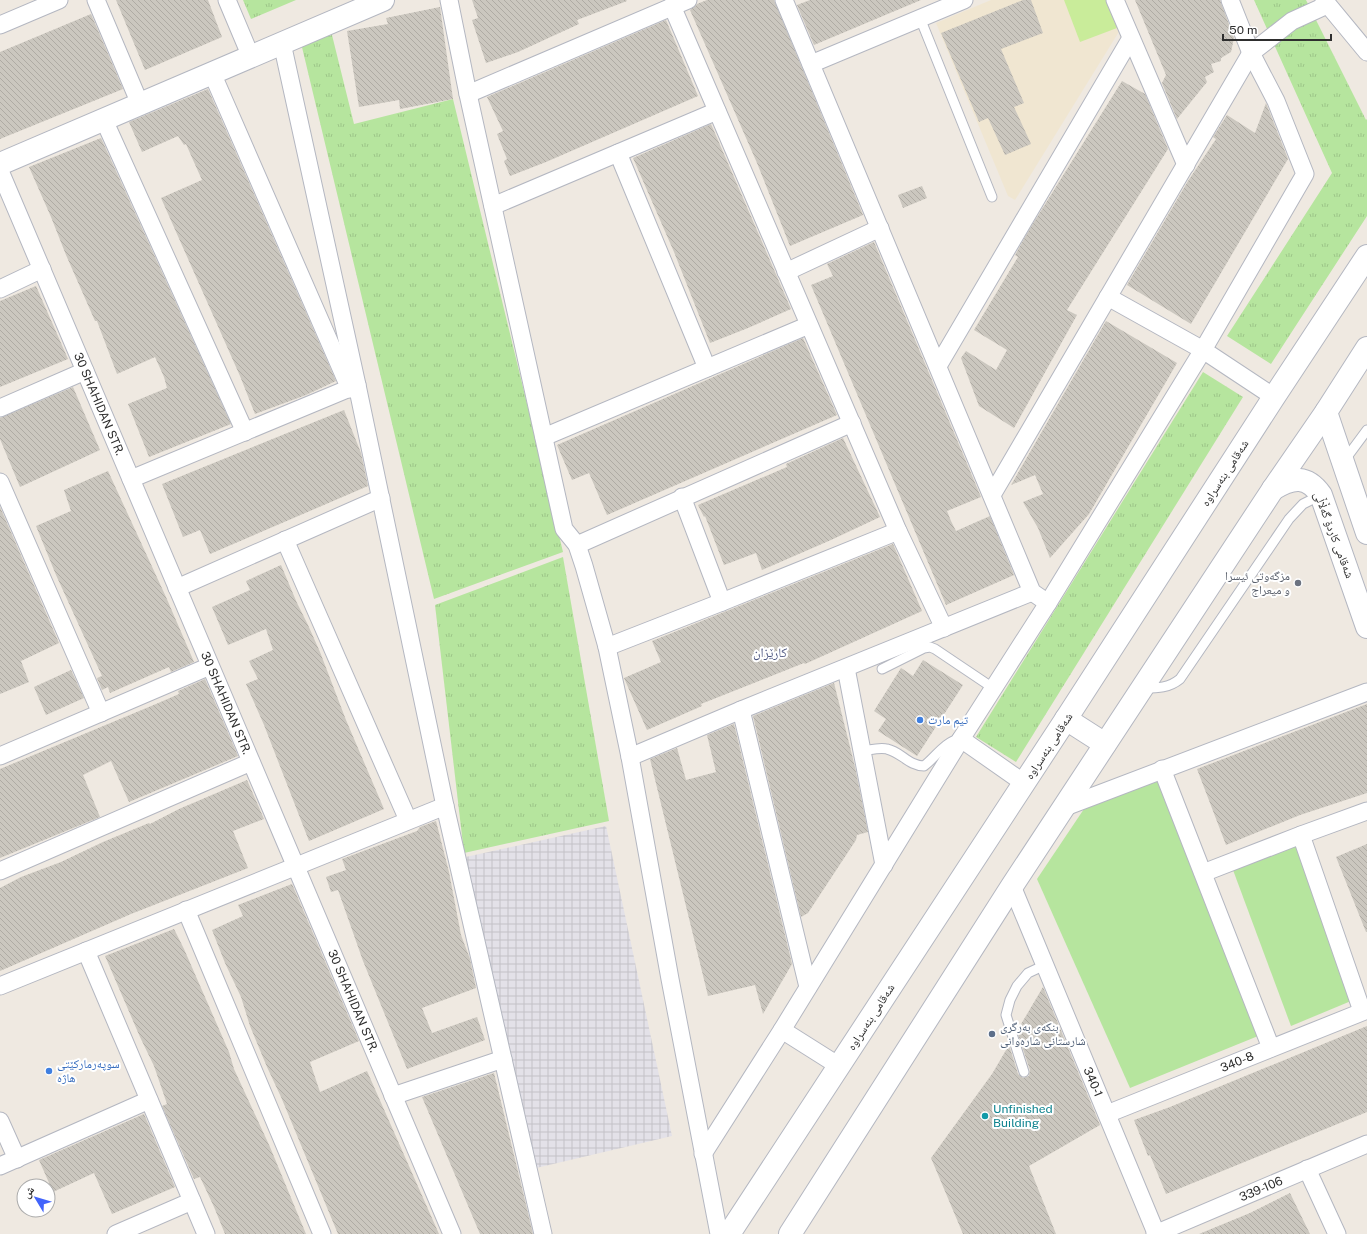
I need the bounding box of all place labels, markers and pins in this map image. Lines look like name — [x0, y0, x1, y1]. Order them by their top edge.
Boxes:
place label: مزگەوتی ئیسرا و میعراج — [1225, 569, 1290, 597]
marker: مزگەوتی ئیسرا و میعراج — [1293, 578, 1303, 588]
place label: تيم مارت — [928, 713, 969, 728]
marker: تيم مارت — [915, 715, 925, 725]
place label: بنكەی بەرگری شارستانی شارەوانی — [1000, 1020, 1086, 1048]
marker: بنكەی بەرگری شارستانی شارەوانی — [987, 1029, 997, 1039]
place label: سوپەرمارکێتی هاژە — [57, 1057, 120, 1085]
marker: سوپەرمارکێتی هاژە — [44, 1066, 54, 1076]
place label: Unfinished Building — [993, 1102, 1053, 1130]
marker: Unfinished Building — [980, 1111, 990, 1121]

